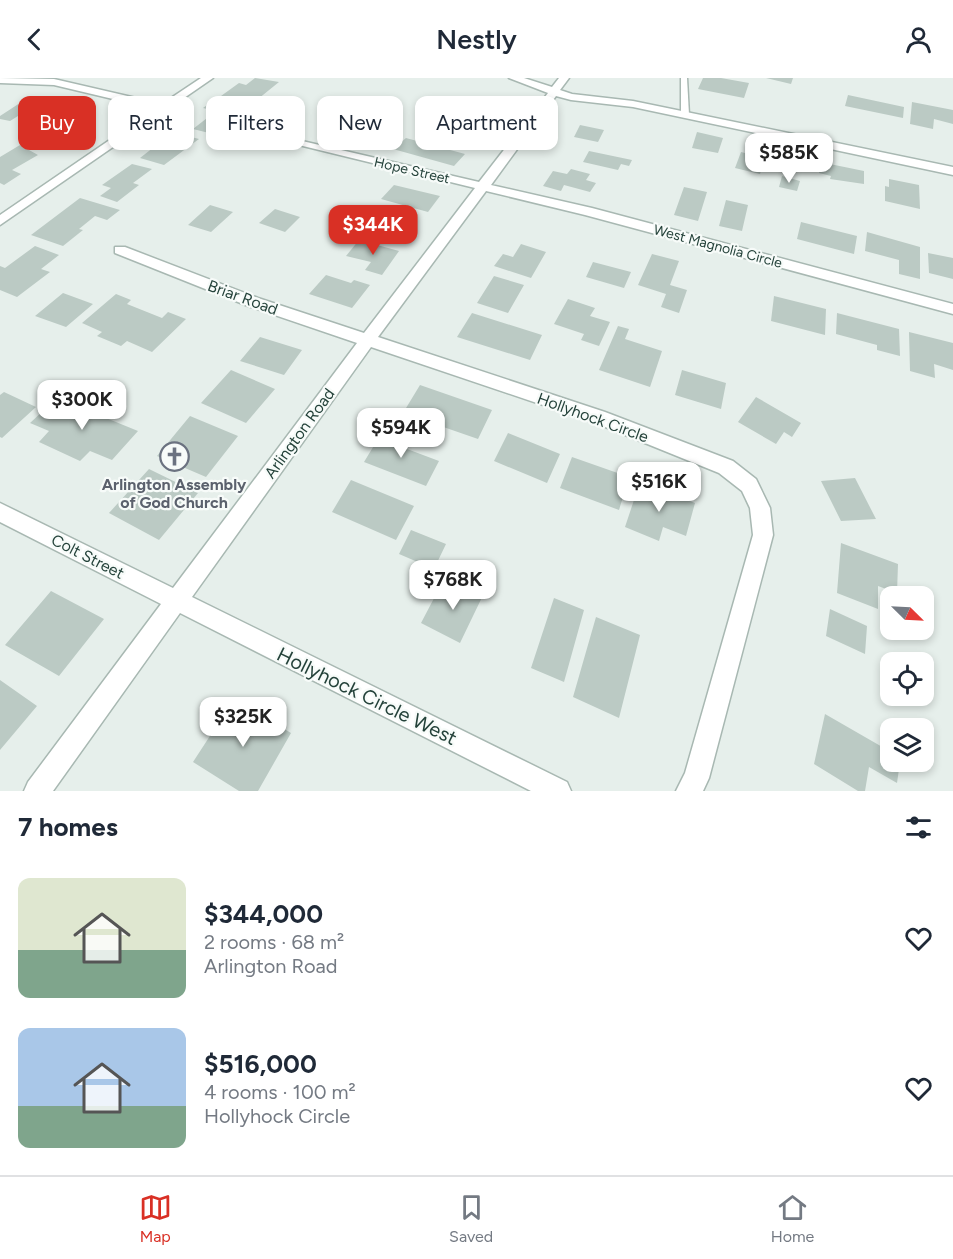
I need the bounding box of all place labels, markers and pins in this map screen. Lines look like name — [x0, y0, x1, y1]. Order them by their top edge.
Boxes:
pin: $585K — [747, 133, 831, 184]
pin: $344K — [331, 205, 415, 256]
pin: $300K — [40, 380, 124, 431]
pin: $594K — [359, 408, 443, 459]
church icon: Arlington Assembly of God Church — [158, 440, 190, 472]
pin: $516K — [617, 462, 701, 513]
place label: Arlington Assembly of God Church — [102, 475, 247, 512]
pin: $768K — [411, 560, 495, 611]
pin: $325K — [201, 697, 285, 748]

